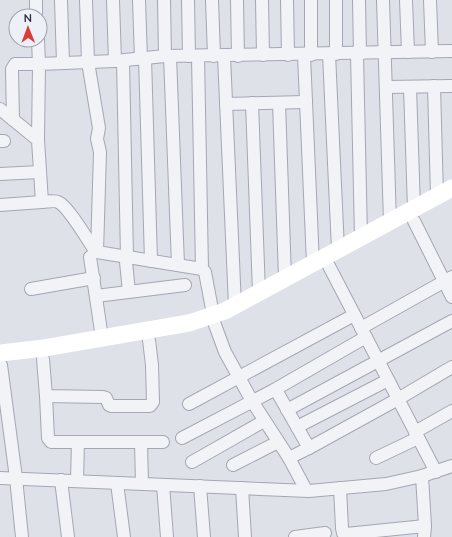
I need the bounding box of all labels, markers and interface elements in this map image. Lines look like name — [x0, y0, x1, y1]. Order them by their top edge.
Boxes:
north arrow — [8, 8, 48, 48]
text: N — [24, 11, 32, 25]

